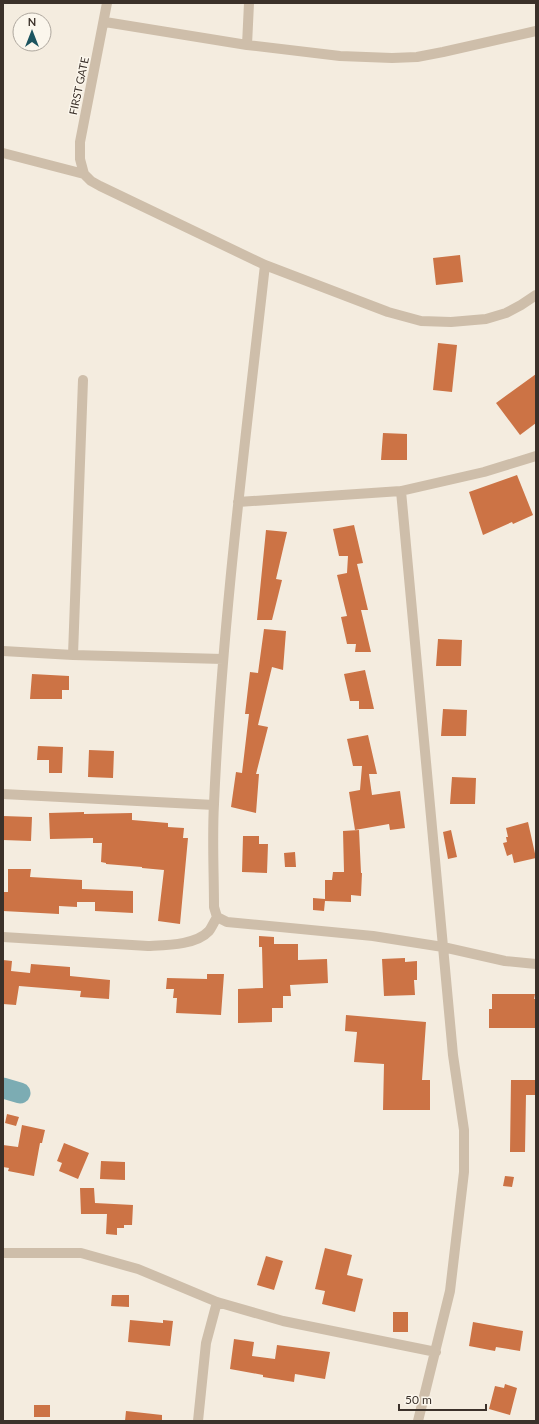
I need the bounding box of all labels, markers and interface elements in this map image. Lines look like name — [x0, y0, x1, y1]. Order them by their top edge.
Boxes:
north arrow — [12, 12, 52, 52]
text: N — [28, 15, 36, 28]
street label: FIRST GATE — [66, 56, 91, 116]
scale bar — [399, 1386, 486, 1412]
text: 50 m — [405, 1392, 432, 1407]

